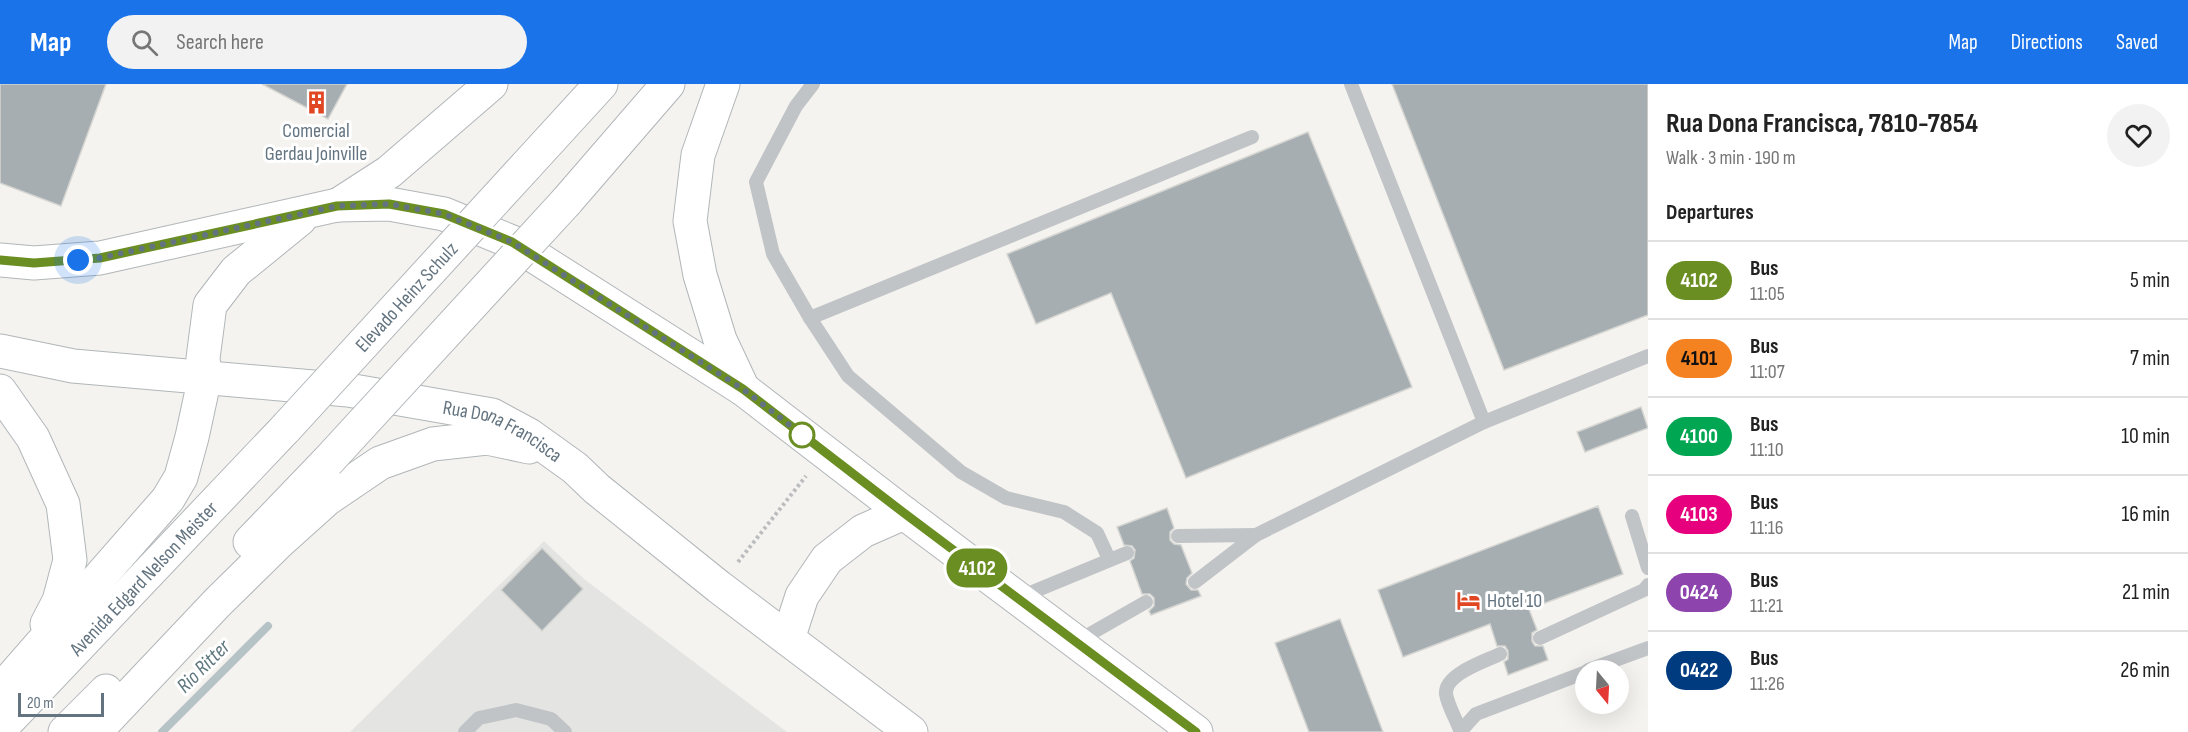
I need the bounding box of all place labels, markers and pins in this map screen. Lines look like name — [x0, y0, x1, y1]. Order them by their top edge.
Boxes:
building icon: Comercial Gerdau Joinville — [303, 89, 329, 115]
place label: Comercial Gerdau Joinville — [265, 119, 367, 166]
unlabelled marker — [789, 422, 815, 448]
hotel icon: Hotel 10 — [1456, 587, 1482, 613]
place label: Hotel 10 — [1487, 589, 1542, 613]

